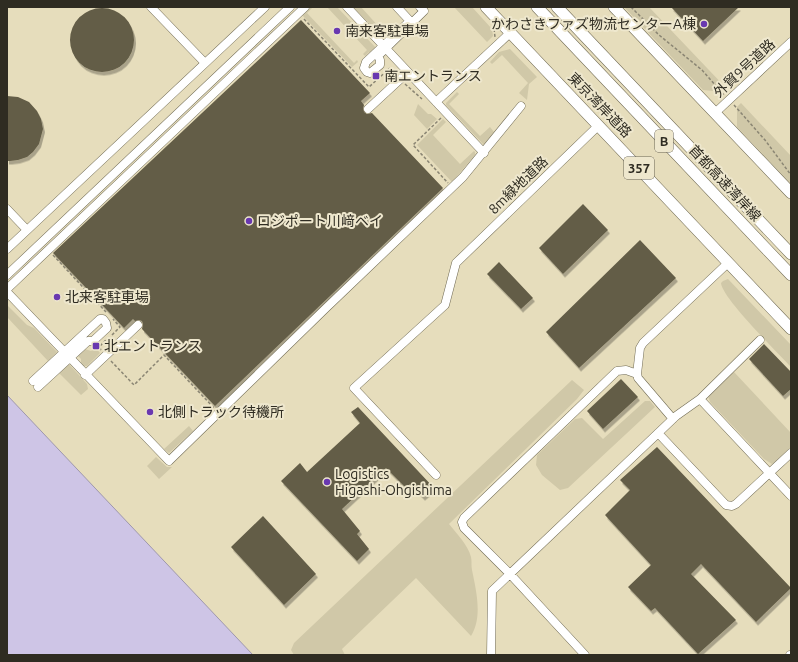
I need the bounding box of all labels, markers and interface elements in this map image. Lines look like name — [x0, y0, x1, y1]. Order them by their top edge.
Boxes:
place label: かわさきファズ物流センターA棟 — [491, 16, 696, 32]
marker: かわさきファズ物流センターA棟 — [699, 19, 709, 29]
place label: 南来客駐車場 — [345, 23, 429, 39]
marker: 南来客駐車場 — [332, 26, 342, 36]
street label: 外貿9号道路 — [710, 36, 778, 100]
place label: 南エントランス — [384, 68, 482, 84]
street label: 東京湾岸道路 — [565, 69, 635, 141]
marker: 南エントランス — [371, 71, 381, 81]
road number: B — [655, 130, 673, 152]
street label: 首都高速湾岸線 — [686, 142, 764, 224]
street label: 8m緑地道路 — [485, 153, 551, 217]
road number: 357 — [624, 157, 654, 179]
place label: ロジポート川﨑ベイ — [257, 213, 383, 229]
marker: ロジポート川﨑ベイ — [244, 216, 254, 226]
place label: 北来客駐車場 — [65, 289, 149, 305]
marker: 北来客駐車場 — [52, 292, 62, 302]
place label: 北エントランス — [104, 338, 202, 354]
marker: 北エントランス — [91, 341, 101, 351]
place label: 北側トラック待機所 — [158, 404, 284, 420]
marker: 北側トラック待機所 — [145, 407, 155, 417]
place label: Logistics Higashi-Ohgishima — [335, 466, 452, 498]
marker: Logistics Higashi-Ohgishima — [322, 477, 332, 487]

